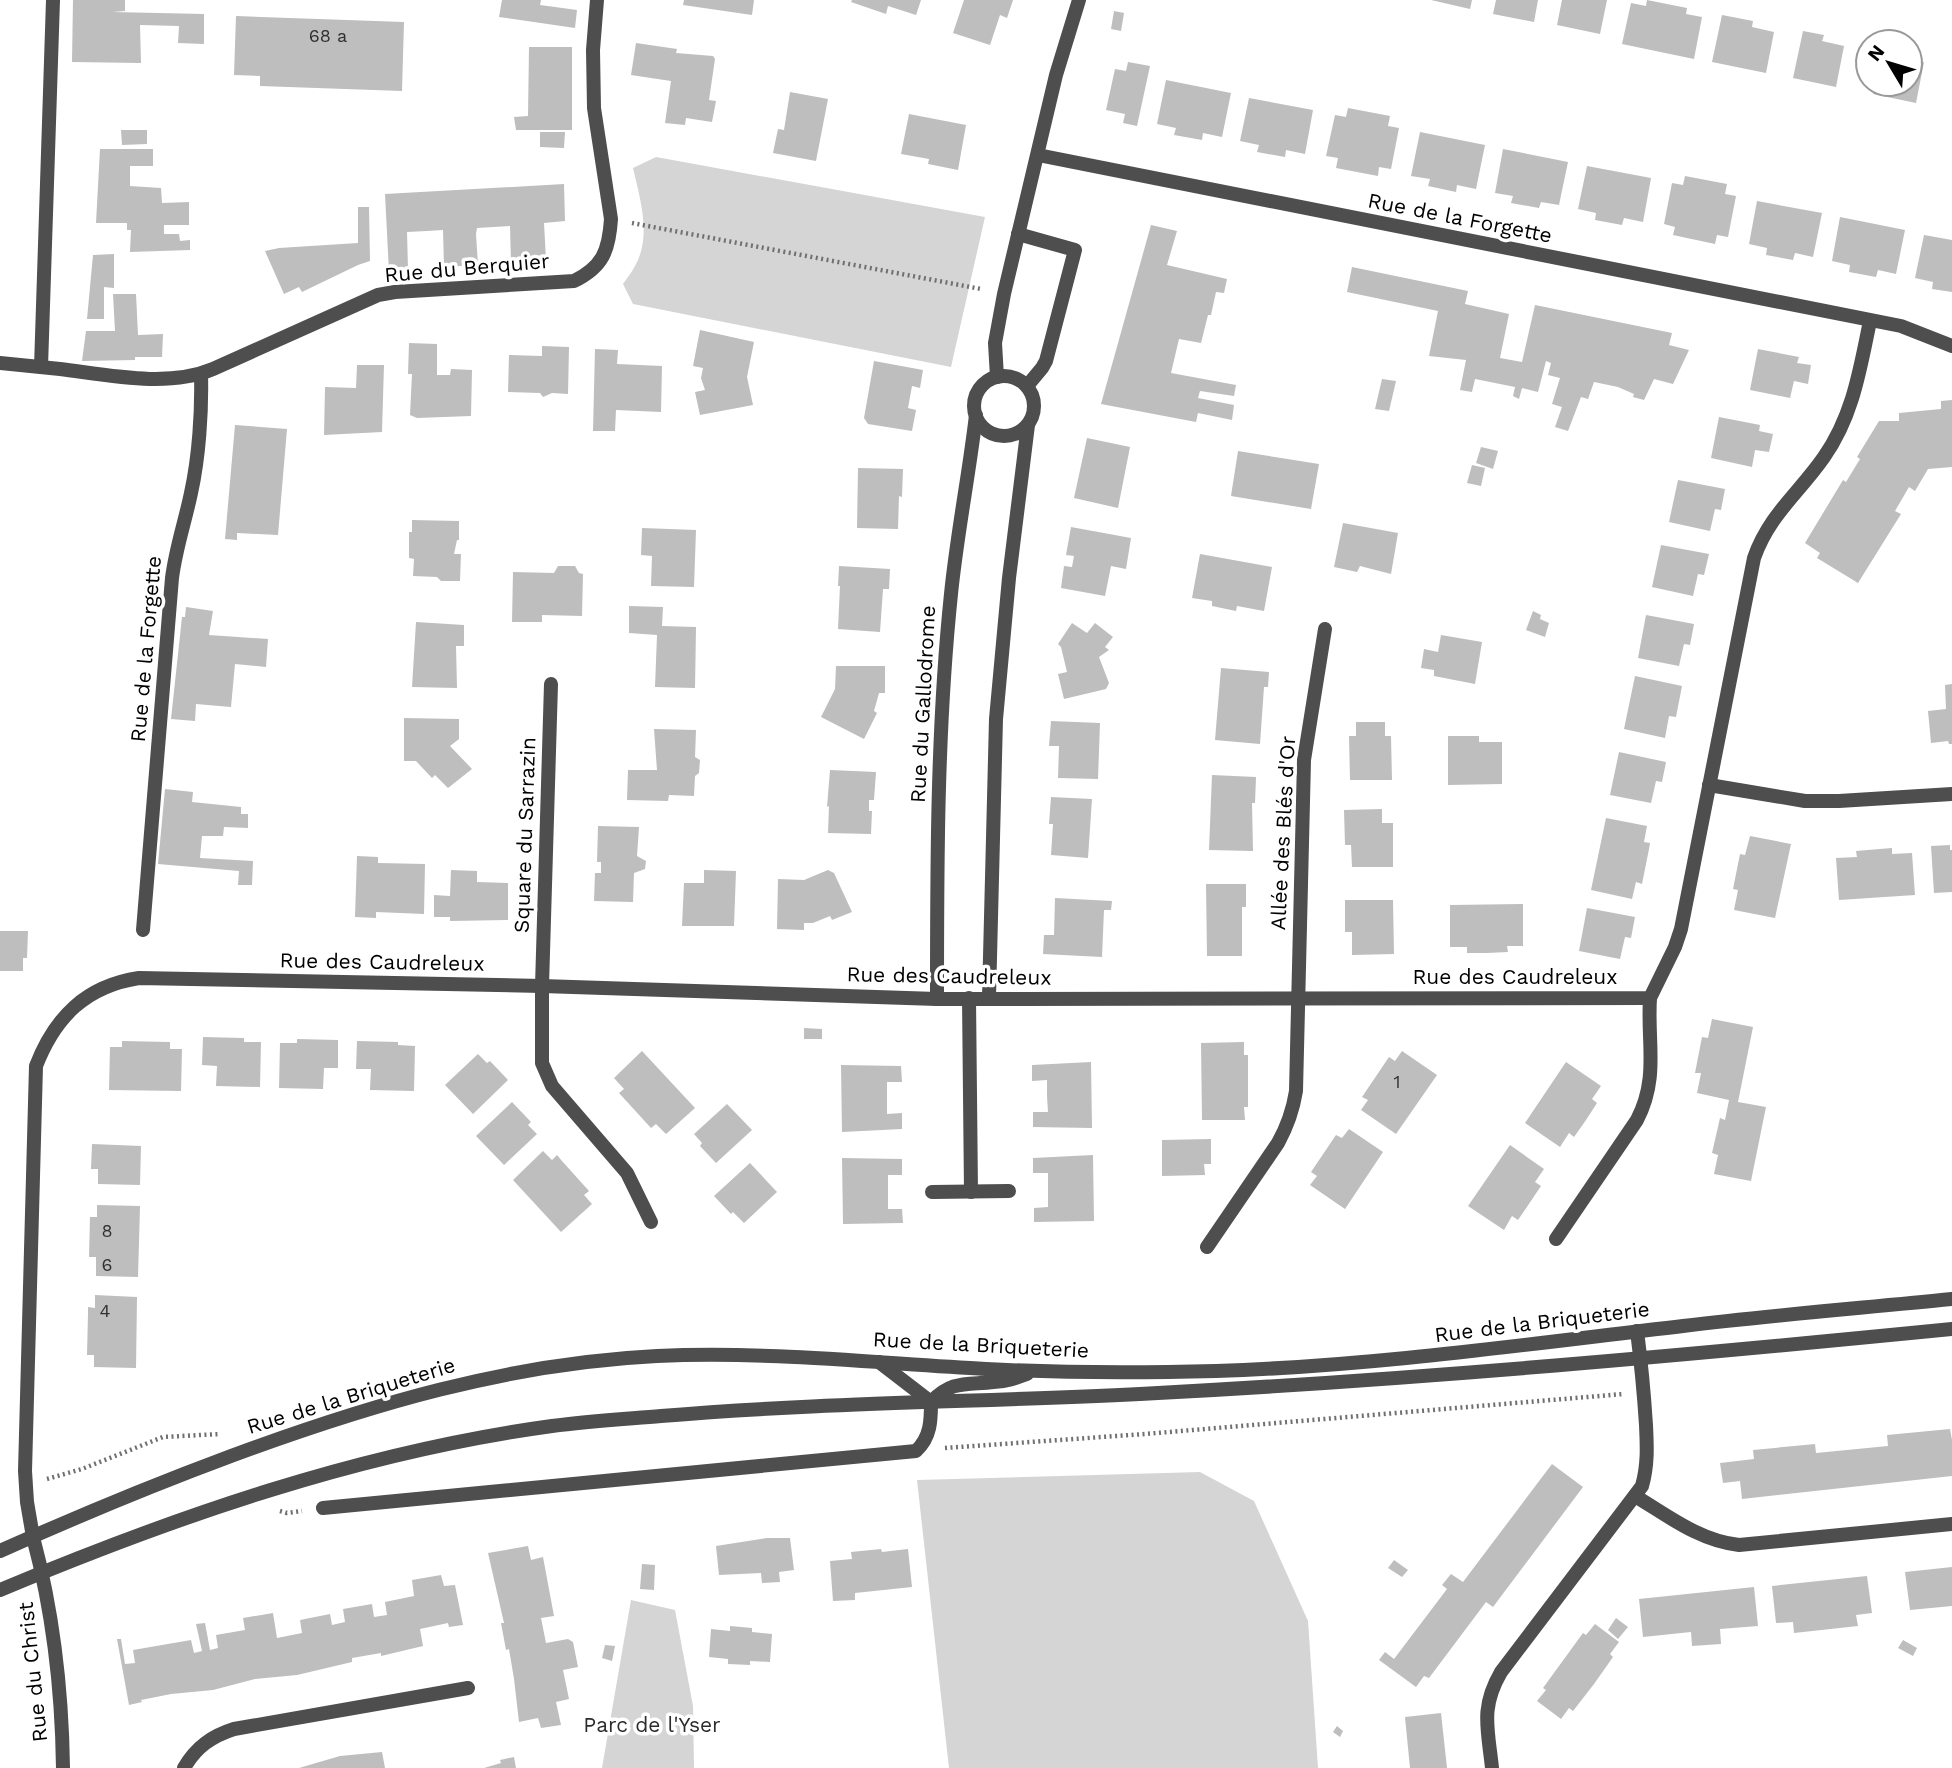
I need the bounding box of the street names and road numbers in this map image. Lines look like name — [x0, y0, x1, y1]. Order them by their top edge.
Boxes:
street label: Rue de la Forgette — [1366, 187, 1554, 248]
street label: Rue du Berquier — [383, 248, 551, 287]
street label: Rue de la Forgette — [125, 555, 166, 743]
street label: Rue du Gallodrome — [905, 604, 940, 803]
street label: Allée des Blés d'Or — [1265, 735, 1300, 931]
street label: Square du Sarrazin — [509, 737, 540, 933]
street label: Rue des Caudreleux — [279, 947, 485, 976]
street label: Rue des Caudreleux — [846, 961, 1052, 990]
street label: Rue des Caudreleux — [1413, 964, 1617, 989]
street label: Rue de la Briqueterie — [1433, 1296, 1651, 1347]
street label: Rue de la Briqueterie — [872, 1326, 1090, 1363]
street label: Rue de la Briqueterie — [244, 1352, 458, 1439]
street label: Rue du Christ — [13, 1601, 52, 1743]

